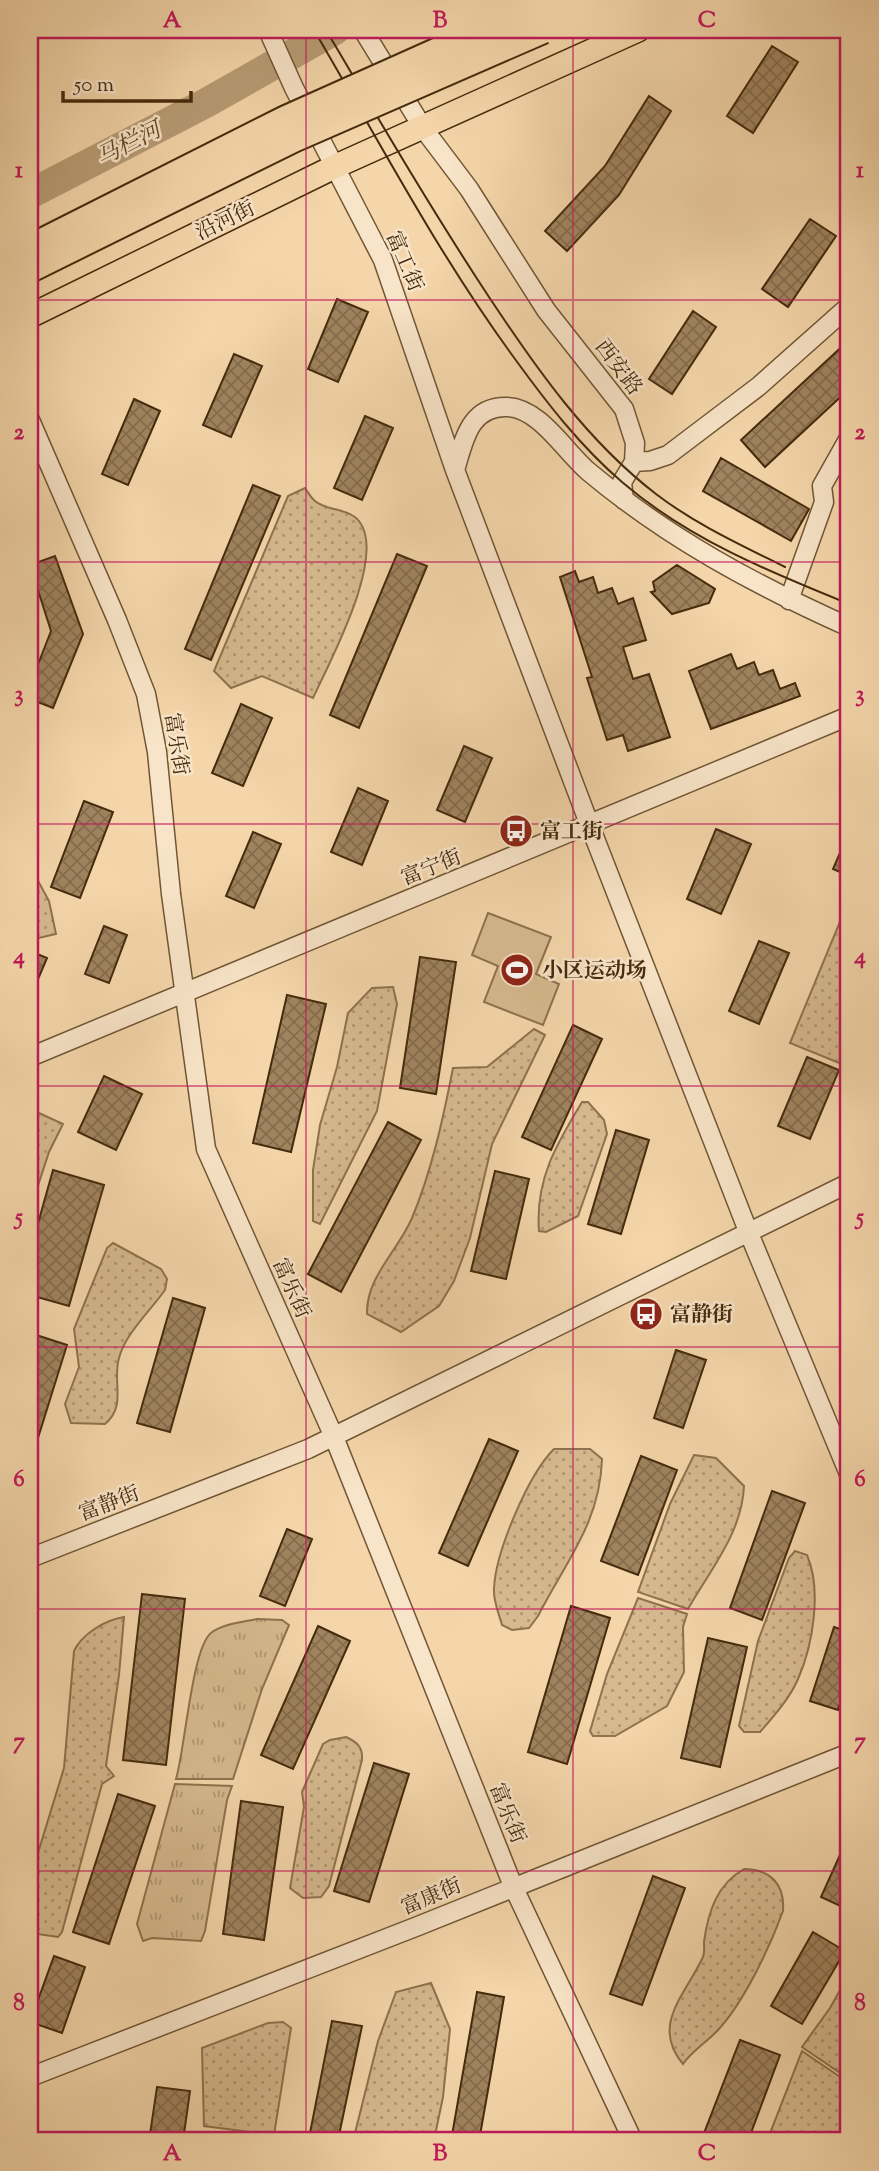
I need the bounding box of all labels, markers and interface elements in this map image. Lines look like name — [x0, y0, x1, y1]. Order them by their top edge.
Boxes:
text: A — [163, 5, 182, 38]
text: B — [433, 5, 448, 38]
text: C — [698, 5, 716, 38]
scale bar — [63, 60, 191, 104]
text: 50 m — [73, 71, 114, 101]
water label: 马栏河 — [91, 113, 171, 176]
text: 1 — [15, 155, 23, 188]
text: 1 — [856, 155, 864, 188]
street label: 沿河街 — [191, 195, 261, 249]
street label: 富工街 — [377, 227, 429, 297]
street label: 西安路 — [586, 334, 648, 402]
text: 2 — [14, 417, 25, 450]
text: 2 — [855, 417, 866, 450]
text: 3 — [14, 679, 24, 712]
text: 3 — [855, 679, 865, 712]
street label: 富乐街 — [155, 711, 195, 778]
bus stop icon: 富工街 — [497, 812, 535, 850]
place label: 富工街 — [540, 818, 603, 848]
street label: 富宁街 — [397, 843, 467, 895]
text: 4 — [12, 941, 25, 974]
text: 4 — [853, 941, 866, 974]
sports icon: 小区运动场 — [498, 951, 536, 989]
place label: 小区运动场 — [542, 957, 647, 987]
text: 5 — [13, 1202, 23, 1235]
text: 5 — [854, 1202, 864, 1235]
street label: 富乐街 — [264, 1254, 317, 1324]
bus stop icon: 富静街 — [627, 1295, 665, 1333]
place label: 富静街 — [670, 1301, 733, 1331]
text: 6 — [13, 1464, 25, 1497]
text: 6 — [854, 1464, 866, 1497]
street label: 富静街 — [75, 1480, 145, 1530]
text: 7 — [13, 1726, 25, 1759]
text: 7 — [854, 1726, 866, 1759]
street label: 富乐街 — [480, 1779, 532, 1849]
street label: 富康街 — [397, 1872, 467, 1924]
text: 8 — [13, 1988, 25, 2021]
text: 8 — [854, 1988, 866, 2021]
text: A — [163, 2138, 182, 2171]
text: B — [433, 2138, 448, 2171]
text: C — [698, 2138, 716, 2171]

